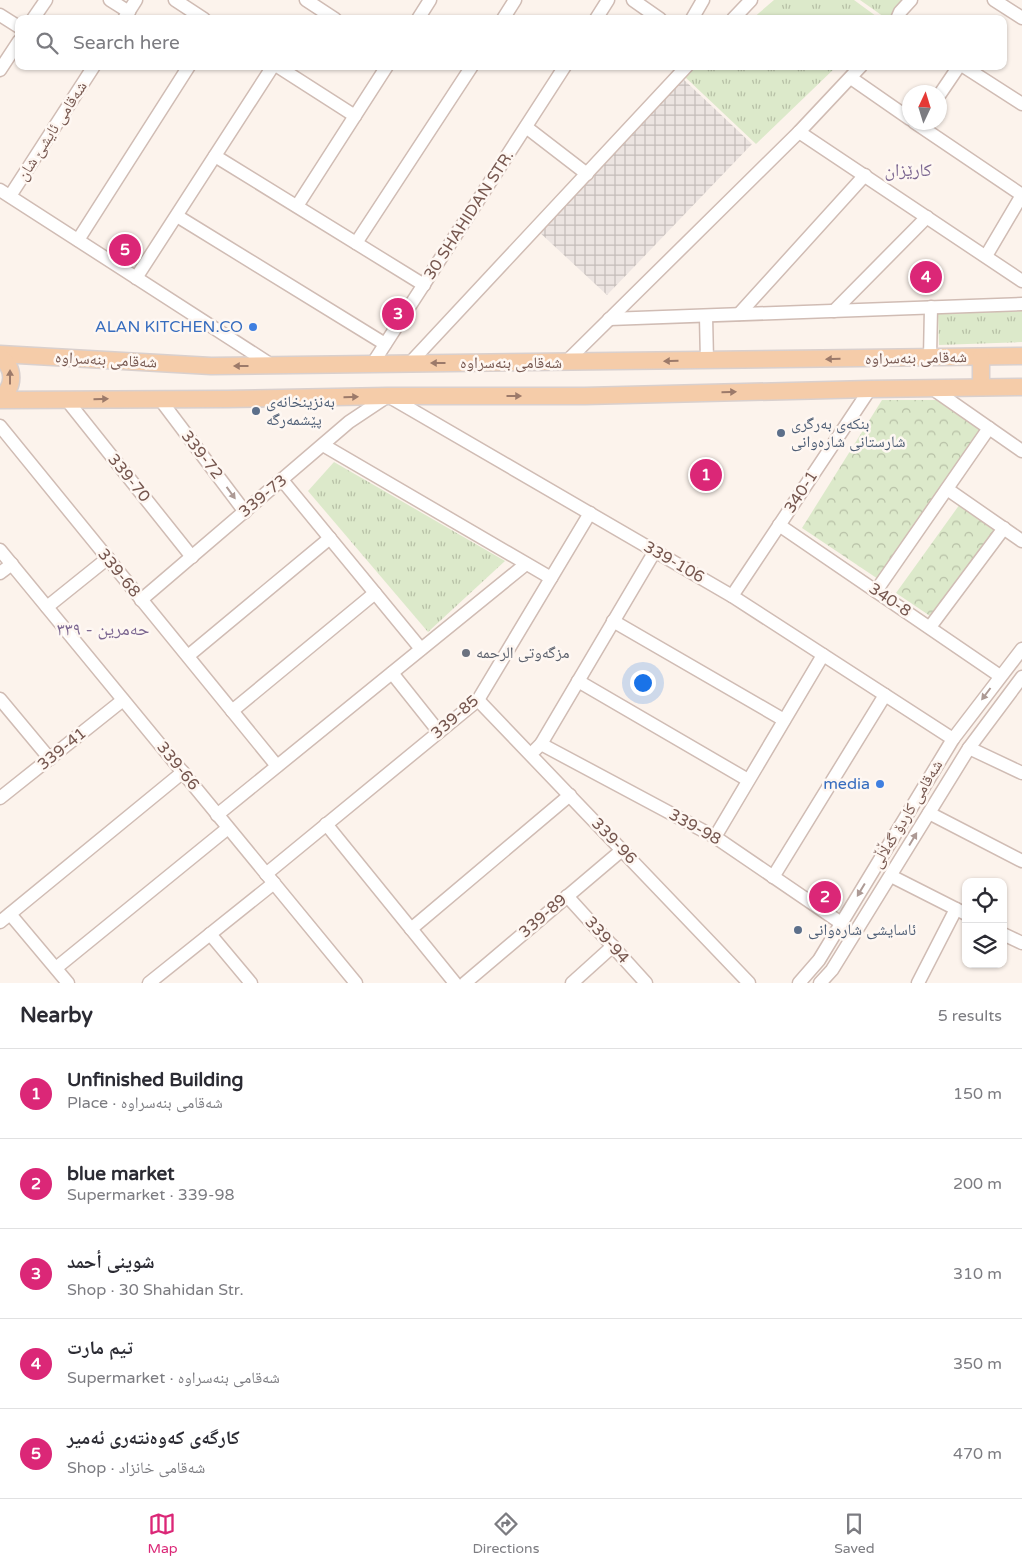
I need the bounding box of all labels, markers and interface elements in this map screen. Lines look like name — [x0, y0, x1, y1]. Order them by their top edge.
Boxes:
search box — [15, 15, 1007, 70]
icon: search — [33, 29, 61, 57]
text: Search here — [73, 32, 180, 54]
street label: شەقامی ئایشێ شان — [12, 77, 92, 185]
north arrow — [902, 85, 947, 130]
street label: 30 SHAHIDAN STR. — [420, 147, 518, 283]
district label: کارێزان — [884, 159, 932, 181]
pin: 5 — [109, 231, 141, 269]
pin: 4 — [910, 258, 942, 296]
pin: 3 — [382, 295, 414, 333]
place label: ALAN KITCHEN.CO — [95, 317, 243, 337]
marker: ALAN KITCHEN.CO — [247, 321, 259, 333]
street label: شەقامی بنەسراوە — [54, 347, 158, 373]
street label: شەقامی بنەسراوە — [865, 347, 967, 369]
street label: شەقامی بنەسراوە — [460, 353, 562, 373]
one-way arrow — [825, 355, 841, 363]
one-way arrow — [663, 357, 679, 365]
one-way arrow — [430, 359, 446, 367]
one-way arrow — [233, 362, 249, 370]
one-way arrow — [6, 369, 14, 385]
one-way arrow — [721, 388, 737, 396]
place label: به‌نزینخانه‌ی پێشمه‌رگه — [266, 392, 335, 430]
one-way arrow — [343, 392, 359, 400]
one-way arrow — [506, 392, 522, 400]
one-way arrow — [93, 395, 109, 403]
marker: به‌نزینخانه‌ی پێشمه‌رگه — [250, 405, 262, 417]
place label: بنكەی بەرگری شارستانی شارەوانی — [791, 414, 906, 452]
street label: 339-72 — [177, 427, 227, 483]
marker: بنكەی بەرگری شارستانی شارەوانی — [775, 427, 787, 439]
street label: 339-70 — [103, 450, 155, 506]
pin: 1 — [690, 456, 722, 494]
street label: 340-1 — [780, 467, 822, 517]
street label: 339-73 — [235, 470, 291, 522]
one-way arrow — [225, 486, 236, 499]
street label: 339-106 — [640, 537, 708, 587]
street label: 339-68 — [93, 545, 145, 601]
street label: 340-8 — [865, 579, 915, 621]
district label: حەمرین - ٣٣٩ — [57, 618, 149, 640]
place label: مزگەوتی الرحمە — [476, 643, 569, 663]
marker: مزگەوتی الرحمە — [460, 647, 472, 659]
your location — [630, 670, 656, 696]
one-way arrow — [981, 687, 991, 701]
street label: 339-85 — [427, 691, 483, 743]
street label: 339-41 — [34, 723, 90, 775]
street label: 339-66 — [152, 738, 204, 794]
street label: شەقامی کاردۆ گەڵاڵی — [865, 755, 947, 872]
place label: media — [823, 774, 870, 794]
marker: media — [874, 778, 886, 790]
street label: 339-98 — [665, 804, 725, 850]
street label: 339-96 — [587, 814, 641, 868]
one-way arrow — [909, 833, 918, 846]
pin: 2 — [809, 878, 841, 916]
map controls — [962, 878, 1007, 968]
button: locate — [962, 878, 1007, 923]
one-way arrow — [857, 883, 866, 896]
street label: 339-89 — [515, 890, 571, 942]
street label: 339-94 — [581, 912, 633, 968]
place label: ئاسایشی شارەوانی — [808, 920, 916, 940]
button: layers — [962, 923, 1007, 968]
marker: ئاسایشی شارەوانی — [792, 924, 804, 936]
text: Nearby — [20, 1003, 93, 1028]
text: 5 results — [938, 1006, 1002, 1026]
text: Unfinished Building — [67, 1069, 244, 1091]
text: 1 — [31, 1084, 41, 1104]
text: 150 m — [953, 1084, 1002, 1104]
text: Place · شەقامی بنەسراوە — [67, 1093, 223, 1113]
text: blue market — [67, 1163, 175, 1185]
text: 2 — [31, 1174, 41, 1194]
text: 200 m — [953, 1174, 1002, 1194]
text: Supermarket · 339-98 — [67, 1185, 235, 1205]
text: شوینی أحمد — [67, 1251, 154, 1273]
text: 3 — [31, 1264, 41, 1284]
text: 310 m — [953, 1264, 1002, 1284]
text: Shop · 30 Shahidan Str. — [67, 1280, 244, 1300]
text: تيم مارت — [67, 1337, 133, 1359]
text: 4 — [31, 1354, 41, 1374]
text: 350 m — [953, 1354, 1002, 1374]
text: Supermarket · شەقامی بنەسراوە — [67, 1368, 280, 1388]
text: کارگەی کەوەنتەری ئەمیر — [67, 1427, 240, 1449]
text: 5 — [31, 1444, 41, 1464]
text: 470 m — [953, 1444, 1002, 1464]
text: Shop · شەقامی خانزاد — [67, 1458, 205, 1478]
tab: Map — [147, 1510, 178, 1557]
tab: Directions — [472, 1510, 539, 1557]
tab: Saved — [834, 1510, 875, 1557]

